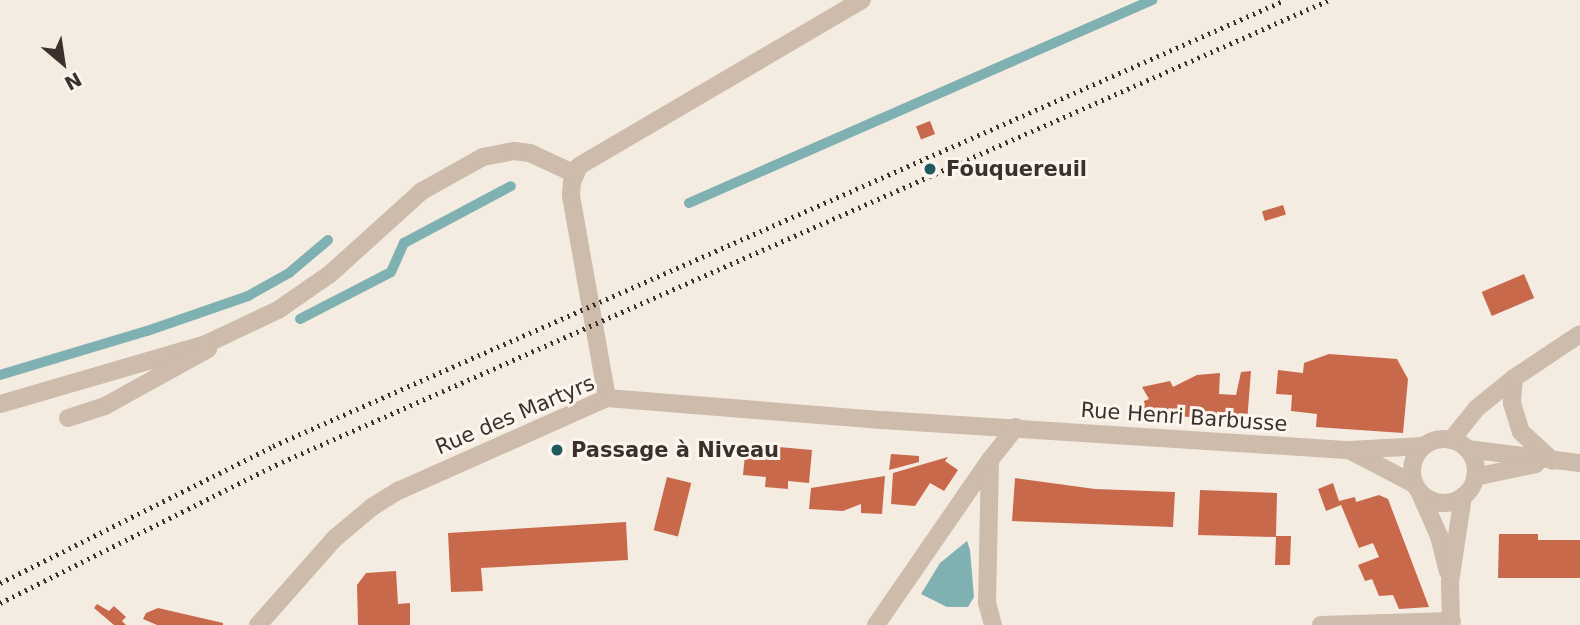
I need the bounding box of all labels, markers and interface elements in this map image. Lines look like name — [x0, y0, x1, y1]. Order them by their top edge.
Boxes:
north arrow — [28, 28, 98, 98]
text: N — [61, 68, 85, 95]
place label: Fouquereuil — [946, 156, 1087, 182]
marker: Fouquereuil — [920, 159, 940, 179]
street label: Rue des Martyrs — [432, 370, 598, 460]
street label: Rue Henri Barbusse — [1080, 397, 1288, 437]
place label: Passage à Niveau — [571, 437, 779, 463]
marker: Passage à Niveau — [549, 442, 565, 458]

